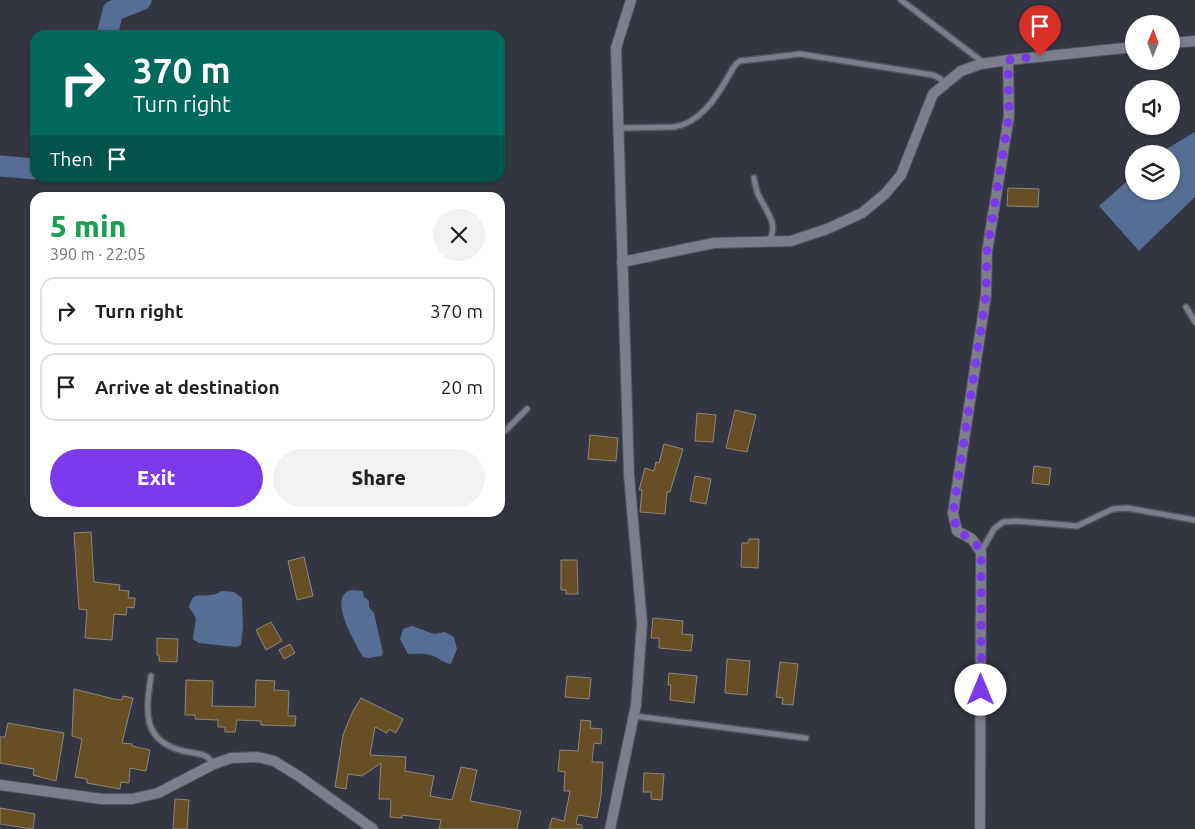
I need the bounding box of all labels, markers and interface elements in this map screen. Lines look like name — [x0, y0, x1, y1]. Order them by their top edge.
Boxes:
pin — [1019, 5, 1061, 56]
icon: arrive — [1026, 12, 1054, 40]
north arrow — [1125, 15, 1180, 70]
map controls — [1125, 15, 1180, 200]
icon: right — [50, 50, 115, 115]
text: 370 m — [133, 50, 231, 90]
button: sound — [1125, 80, 1180, 135]
text: Turn right — [133, 91, 231, 116]
icon: arrive — [103, 145, 131, 173]
button: layers — [1125, 145, 1180, 200]
text: Then — [50, 148, 93, 170]
text: 5 min — [50, 209, 126, 243]
button: close — [433, 209, 485, 261]
text: 390 m · 22:05 — [50, 245, 146, 263]
icon: right — [52, 297, 80, 325]
text: Turn right — [95, 300, 183, 322]
text: 370 m — [430, 300, 483, 322]
icon: arrive — [52, 373, 80, 401]
text: Arrive at destination — [95, 376, 280, 398]
text: 20 m — [441, 376, 483, 398]
button: Exit — [50, 449, 263, 507]
button: Share — [273, 449, 485, 507]
position arrow — [954, 663, 1006, 715]

